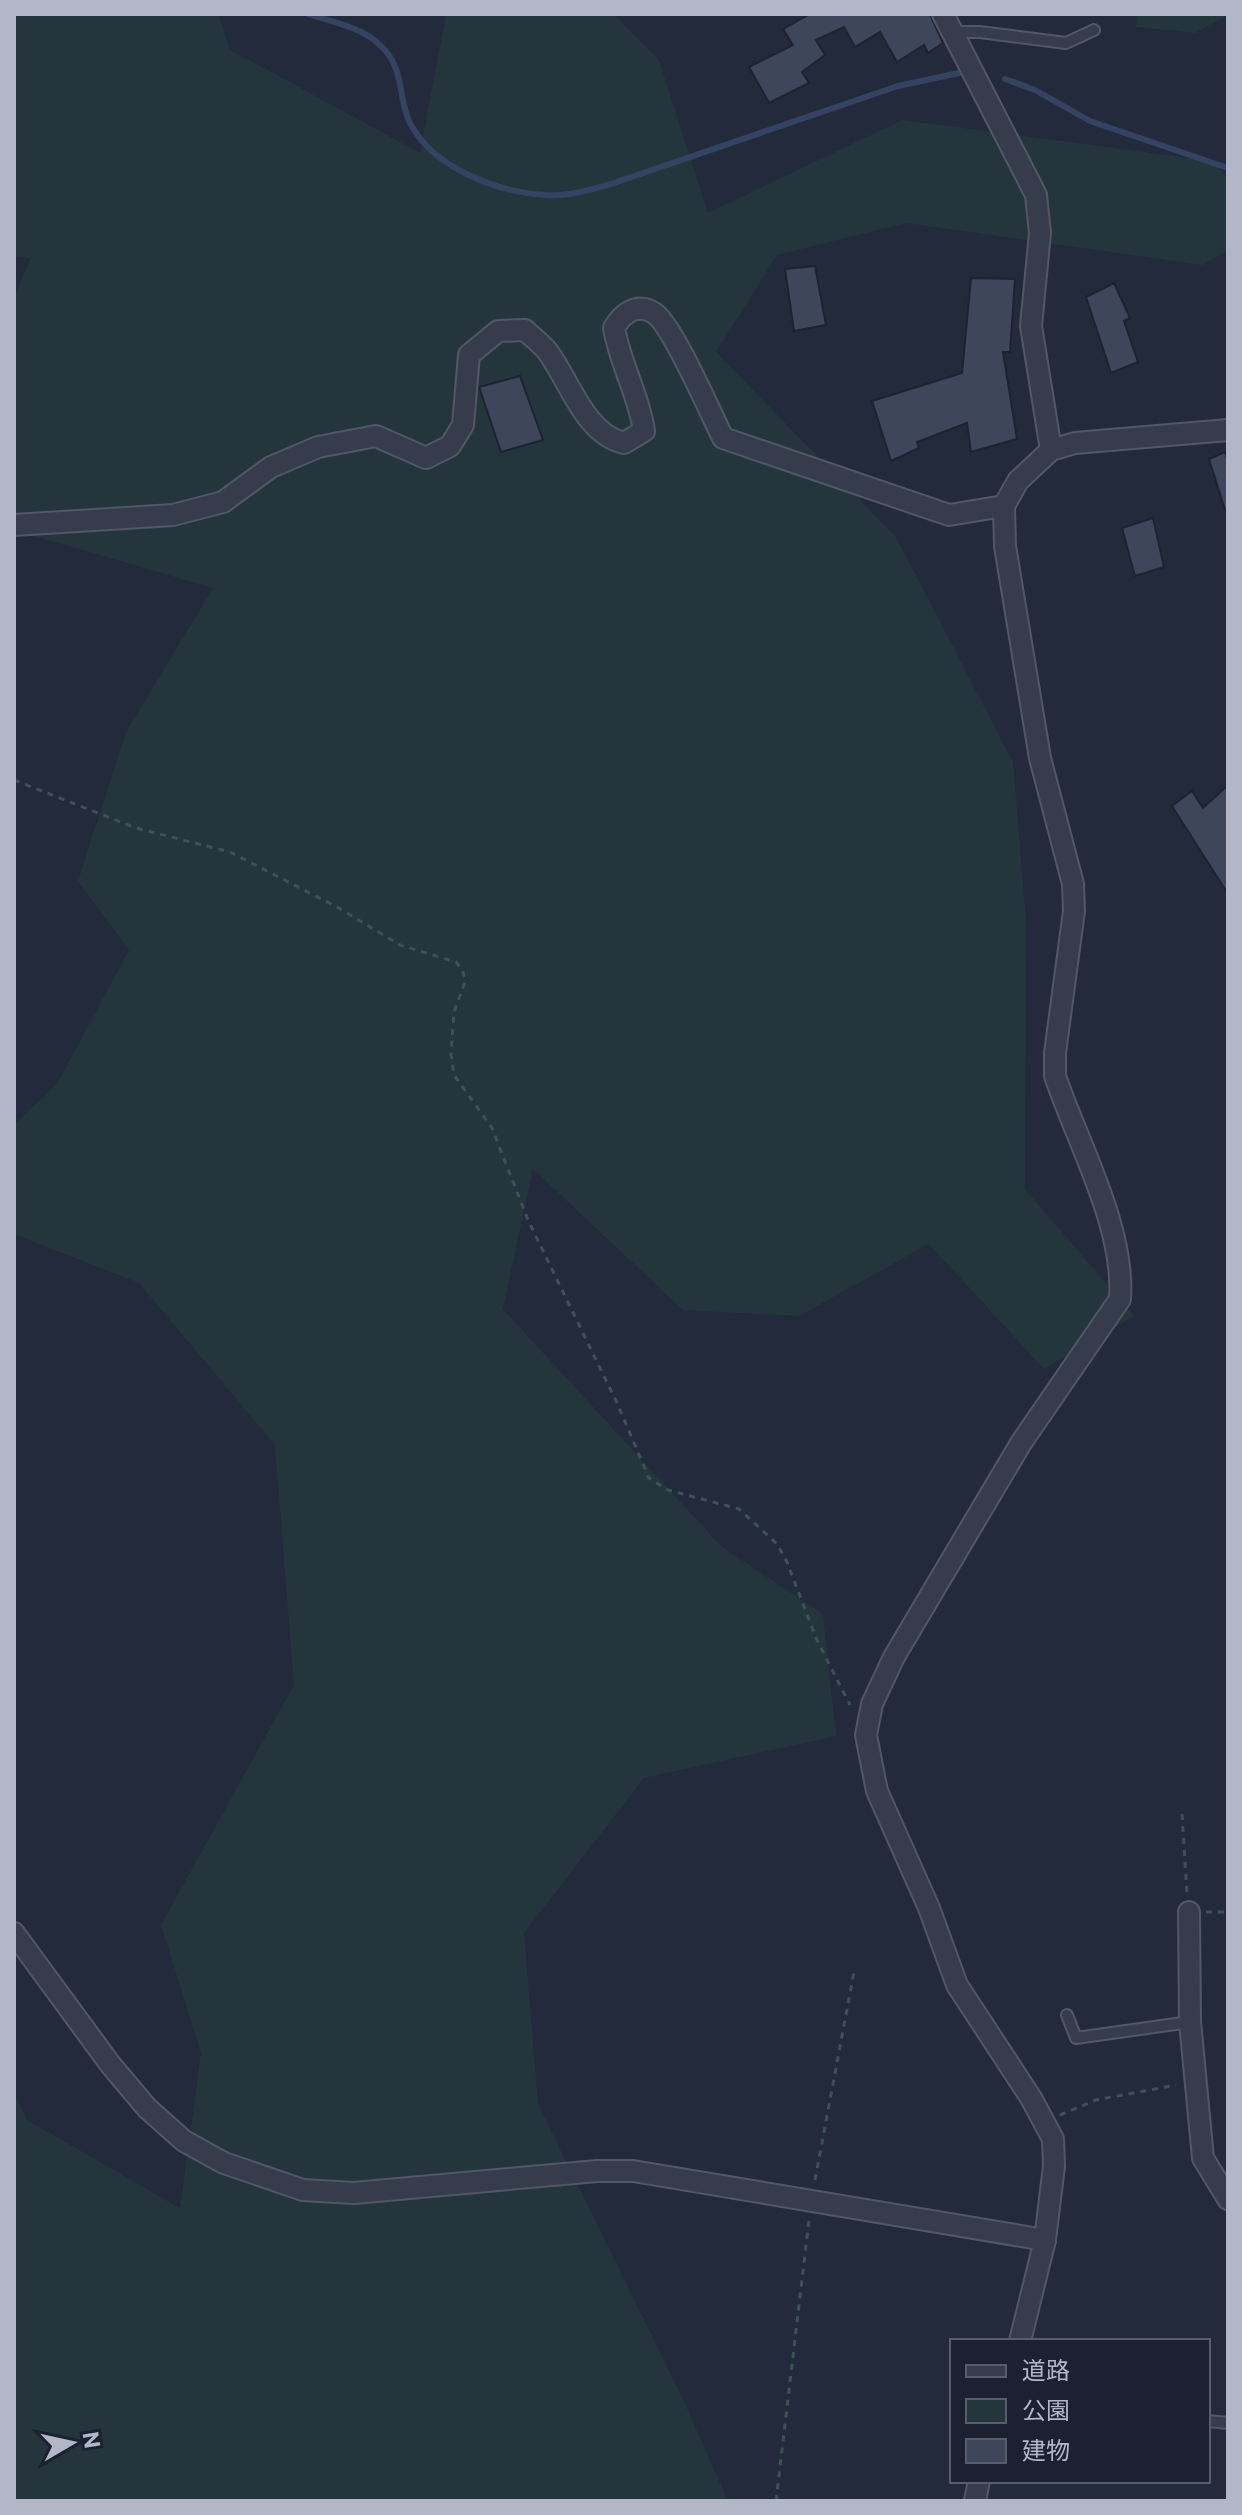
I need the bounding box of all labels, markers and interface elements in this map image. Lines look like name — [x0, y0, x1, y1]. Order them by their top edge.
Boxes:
legend — [950, 2339, 1210, 2483]
text: 道路 — [1022, 2355, 1070, 2384]
text: 公園 — [1022, 2395, 1070, 2424]
north arrow — [32, 2403, 112, 2483]
text: N — [78, 2430, 107, 2450]
text: 建物 — [1022, 2435, 1070, 2464]

